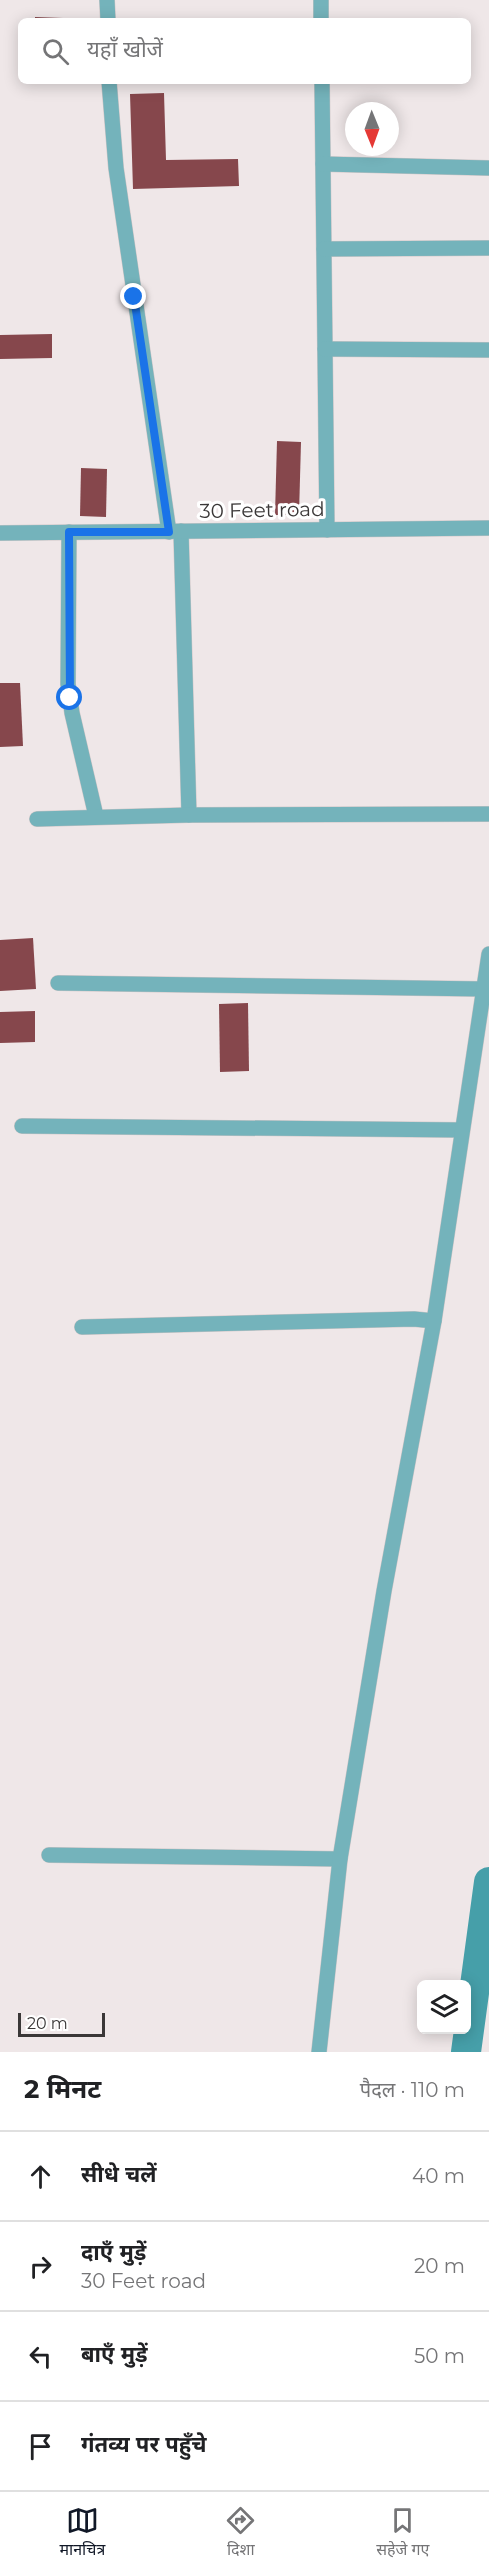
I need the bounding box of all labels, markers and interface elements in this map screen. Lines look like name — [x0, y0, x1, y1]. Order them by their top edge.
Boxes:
search box — [18, 18, 471, 84]
icon: search — [39, 35, 72, 68]
text: यहाँ खोजें — [87, 36, 163, 63]
north arrow — [345, 102, 399, 156]
route end — [120, 283, 146, 309]
street label: 30 Feet road — [199, 497, 325, 523]
route start — [56, 684, 82, 710]
map controls — [417, 1980, 471, 2034]
button: layers — [417, 1980, 471, 2034]
scale bar — [18, 2010, 105, 2038]
text: 20 m — [27, 2014, 68, 2033]
text: 2 मिनट — [24, 2073, 101, 2105]
text: पैदल · 110 m — [360, 2078, 465, 2102]
icon: ahead — [24, 2160, 57, 2193]
text: सीधे चलें — [81, 2161, 157, 2188]
text: 40 m — [412, 2164, 465, 2188]
text: दाएँ मुड़ें — [81, 2239, 146, 2266]
icon: right — [24, 2250, 57, 2283]
text: 20 m — [414, 2254, 465, 2278]
text: 30 Feet road — [81, 2269, 206, 2293]
icon: left — [24, 2340, 57, 2373]
text: बाएँ मुड़ें — [81, 2341, 148, 2368]
text: 50 m — [414, 2344, 465, 2368]
icon: arrive — [24, 2430, 57, 2463]
text: गंतव्य पर पहुँचे — [81, 2431, 207, 2458]
tab: मानचित्र — [60, 2504, 105, 2562]
tab: दिशा — [224, 2504, 257, 2562]
tab: सहेजे गए — [376, 2504, 429, 2562]

